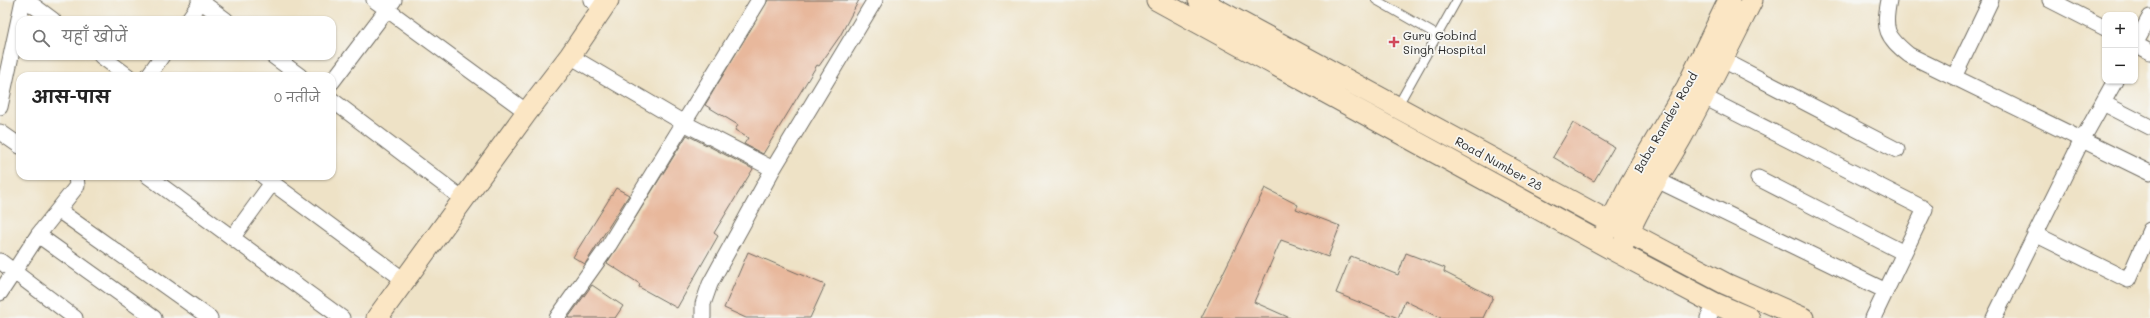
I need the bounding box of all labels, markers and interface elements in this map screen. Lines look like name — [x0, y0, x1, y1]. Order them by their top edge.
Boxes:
map controls — [2102, 12, 2138, 84]
button: + — [2102, 12, 2138, 48]
search box — [16, 16, 336, 60]
text: यहाँ खोजें — [62, 26, 127, 46]
icon: search — [30, 27, 52, 49]
place label: Guru Gobind Singh Hospital — [1403, 27, 1486, 57]
marker: Guru Gobind Singh Hospital — [1388, 36, 1400, 48]
button: − — [2102, 48, 2138, 84]
street label: Baba Ramdev Road — [1630, 68, 1701, 175]
text: आस-पास — [32, 85, 110, 107]
text: 0 नतीजे — [274, 88, 320, 105]
street label: Road Number 28 — [1452, 132, 1546, 194]

